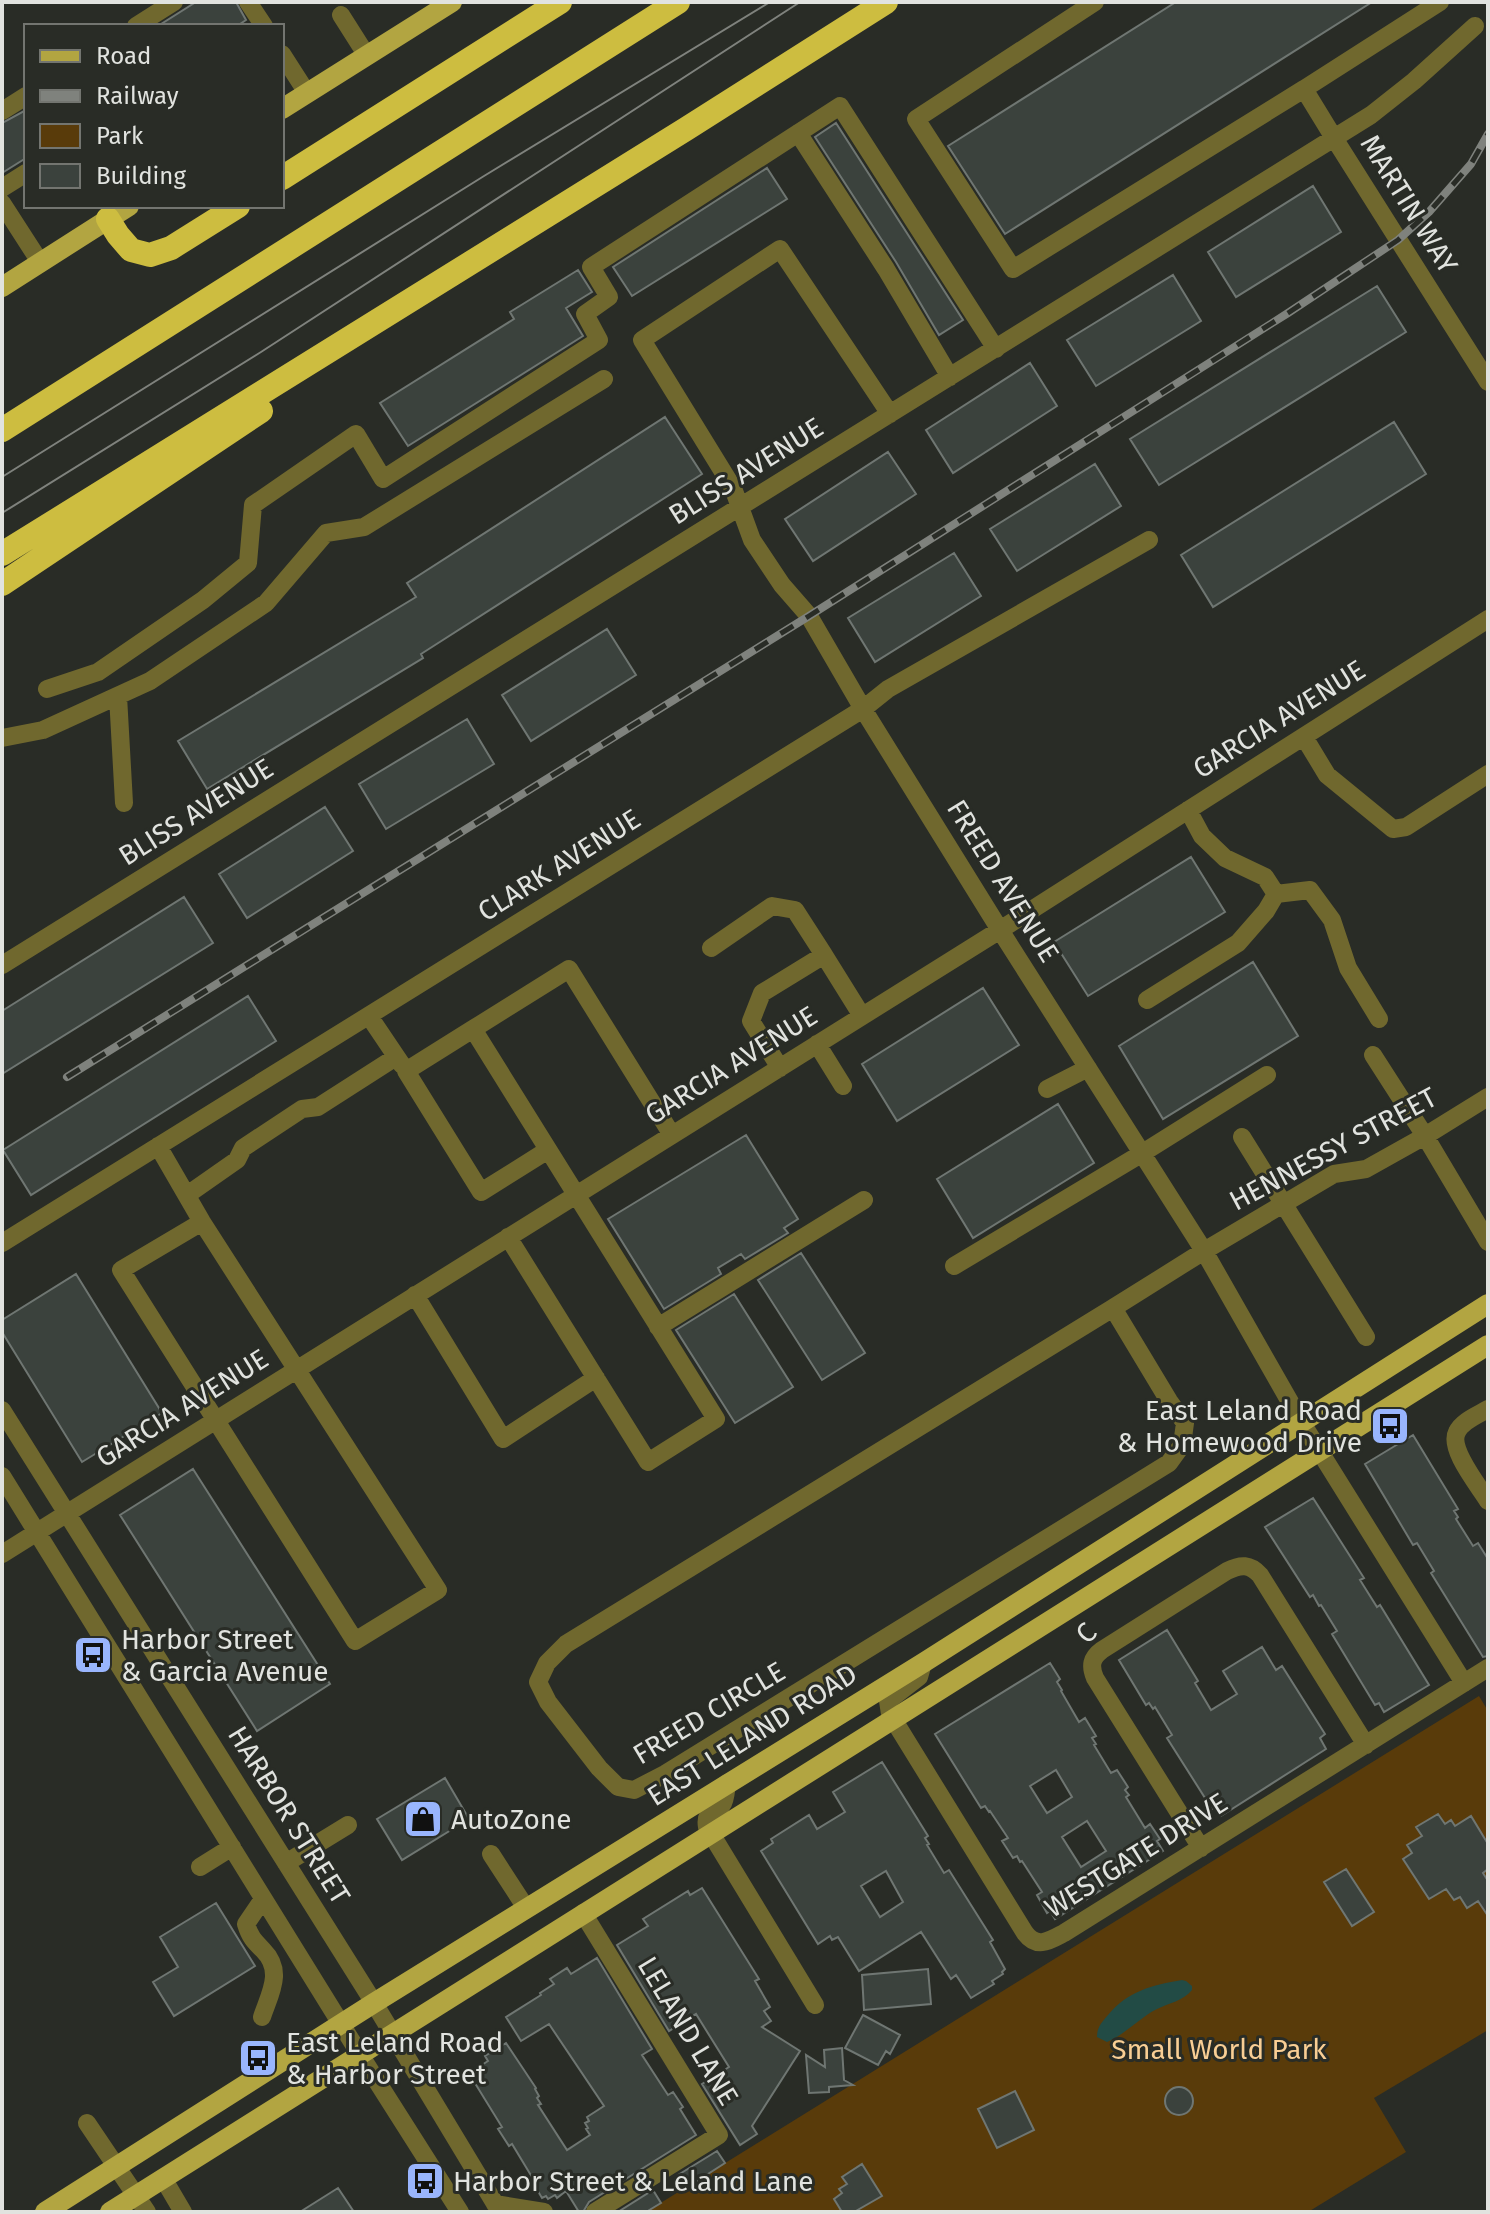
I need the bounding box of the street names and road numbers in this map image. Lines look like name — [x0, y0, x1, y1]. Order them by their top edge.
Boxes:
street label: MARTIN WAY — [1353, 129, 1465, 280]
street label: BLISS AVENUE — [663, 410, 829, 532]
street label: GARCIA AVENUE — [1187, 653, 1371, 785]
street label: BLISS AVENUE — [113, 751, 279, 873]
street label: FREED AVENUE — [940, 794, 1066, 968]
street label: CLARK AVENUE — [472, 802, 646, 928]
street label: GARCIA AVENUE — [639, 999, 823, 1131]
street label: HENNESSY STREET — [1224, 1080, 1443, 1218]
street label: GARCIA AVENUE — [90, 1342, 274, 1474]
street label: C — [1069, 1616, 1104, 1650]
street label: FREED CIRCLE — [627, 1655, 791, 1771]
street label: EAST LELAND ROAD — [641, 1657, 863, 1813]
street label: HARBOR STREET — [221, 1720, 357, 1910]
street label: WESTGATE DRIVE — [1039, 1786, 1233, 1924]
street label: LELAND LANE — [631, 1951, 745, 2111]

